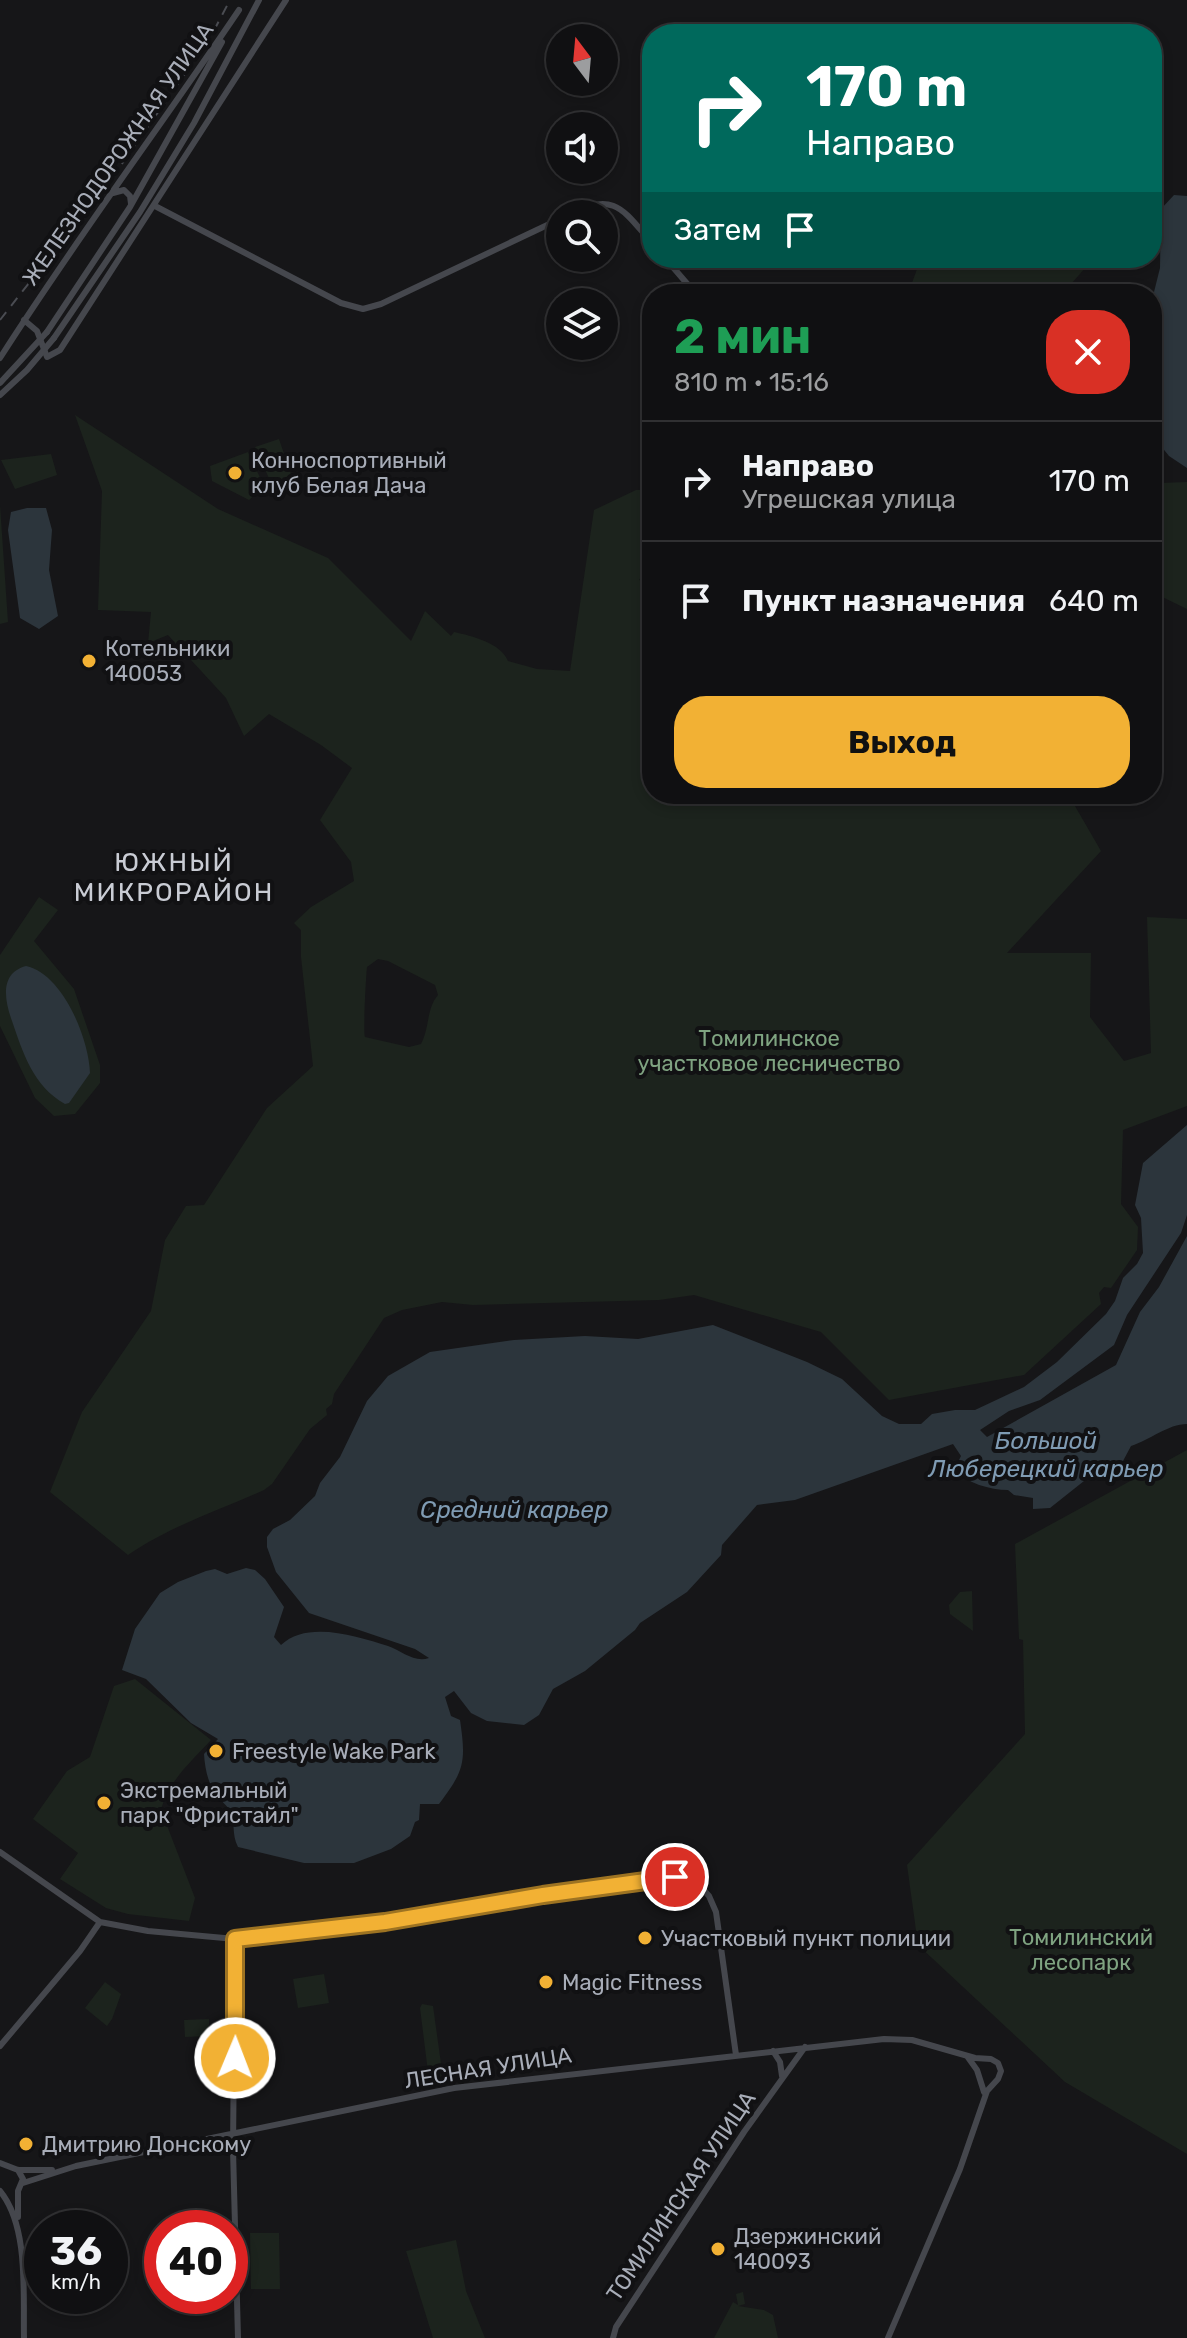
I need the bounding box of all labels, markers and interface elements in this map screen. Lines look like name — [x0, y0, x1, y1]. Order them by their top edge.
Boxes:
street label: ЖЕЛЕЗНОДОРОЖНАЯ УЛИЦА — [17, 17, 220, 291]
north arrow — [546, 24, 618, 96]
map controls — [546, 24, 618, 360]
text: 170 m — [806, 54, 967, 120]
icon: right — [674, 56, 778, 160]
button: sound — [546, 112, 618, 184]
text: Направо — [806, 121, 955, 164]
button: search — [546, 200, 618, 272]
icon: arrive — [778, 208, 822, 252]
text: Затем — [674, 212, 762, 248]
button: layers — [546, 288, 618, 360]
text: 2 мин — [674, 308, 811, 365]
button: close — [1046, 310, 1130, 394]
text: 810 m · 15:16 — [674, 367, 829, 398]
place label: Конноспортивный клуб Белая Дача — [251, 447, 447, 499]
text: Направо — [742, 448, 874, 484]
icon: right — [674, 459, 718, 503]
text: 170 m — [1049, 463, 1130, 499]
marker: Конноспортивный клуб Белая Дача — [226, 464, 244, 482]
text: Угрешская улица — [742, 484, 956, 515]
icon: arrive — [674, 579, 718, 623]
text: Пункт назначения — [742, 583, 1025, 619]
text: 640 m — [1049, 583, 1139, 619]
place label: Котельники 140053 — [105, 635, 230, 687]
marker: Котельники 140053 — [80, 652, 98, 670]
button: Выход — [674, 696, 1130, 788]
district label: ЮЖНЫЙ МИКРОРАЙОН — [74, 847, 274, 908]
park label: Томилинское участковое лесничество — [637, 1025, 901, 1077]
water label: Большой Люберецкий карьер — [927, 1427, 1163, 1483]
water label: Средний карьер — [420, 1496, 608, 1524]
place label: Freestyle Wake Park — [232, 1738, 436, 1765]
marker: Freestyle Wake Park — [207, 1742, 225, 1760]
place label: Экстремальный парк "Фристайл" — [120, 1777, 299, 1829]
marker: Экстремальный парк "Фристайл" — [95, 1794, 113, 1812]
pin — [641, 1843, 709, 1911]
icon: arrive — [653, 1855, 697, 1899]
park label: Томилинский лесопарк — [1009, 1924, 1153, 1976]
place label: Участковый пункт полиции — [661, 1925, 951, 1952]
marker: Участковый пункт полиции — [636, 1929, 654, 1947]
place label: Magic Fitness — [562, 1969, 702, 1996]
marker: Magic Fitness — [537, 1973, 555, 1991]
position arrow — [193, 2016, 277, 2100]
street label: ЛЕСНАЯ УЛИЦА — [403, 2041, 574, 2095]
street label: ТОМИЛИНСКАЯ УЛИЦА — [601, 2086, 761, 2306]
place label: Дмитрию Донскому — [42, 2131, 251, 2158]
marker: Дмитрию Донскому — [17, 2135, 35, 2153]
speed limit sign: 40 — [144, 2210, 248, 2314]
place label: Дзержинский 140093 — [734, 2223, 881, 2275]
text: 36 — [50, 2228, 102, 2275]
marker: Дзержинский 140093 — [709, 2240, 727, 2258]
text: km/h — [51, 2270, 101, 2294]

